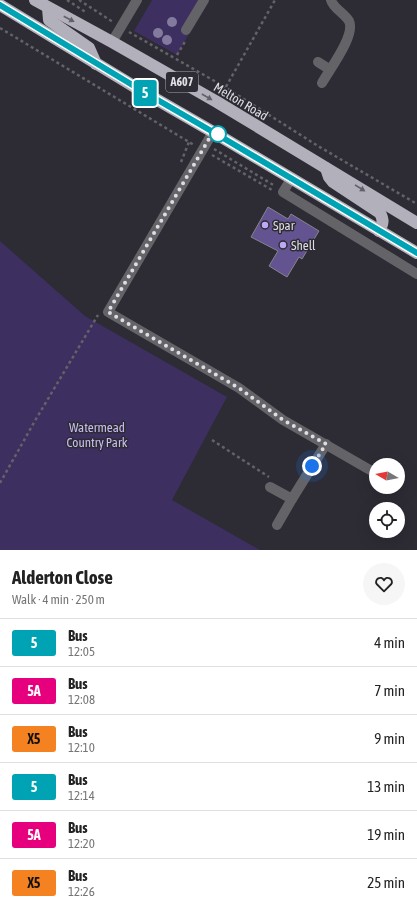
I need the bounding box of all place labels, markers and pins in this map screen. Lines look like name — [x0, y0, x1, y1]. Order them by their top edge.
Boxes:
unlabelled marker — [209, 125, 227, 143]
place label: Spar — [273, 218, 295, 233]
marker: Spar — [260, 220, 270, 230]
place label: Shell — [291, 238, 316, 253]
marker: Shell — [278, 240, 288, 250]

